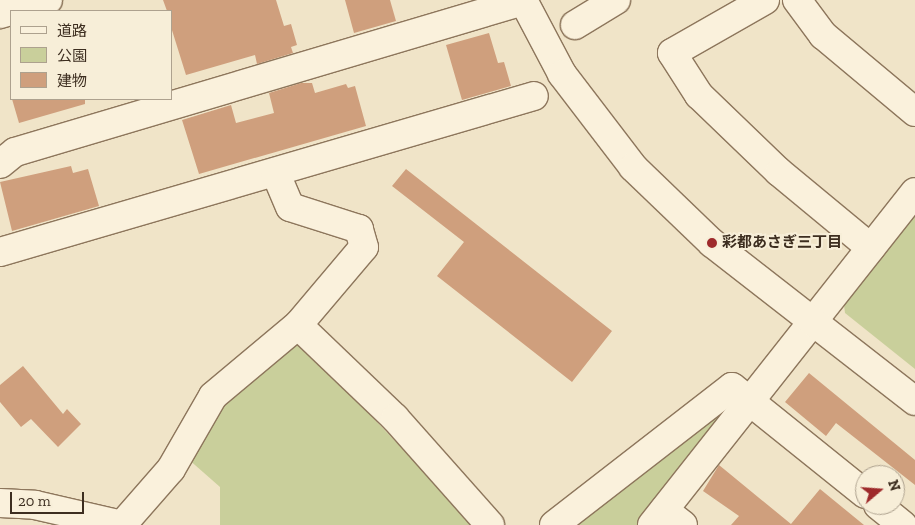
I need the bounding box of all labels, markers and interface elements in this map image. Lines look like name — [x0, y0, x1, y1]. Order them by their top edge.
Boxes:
legend — [10, 10, 172, 100]
text: 道路 — [57, 22, 87, 40]
text: 公園 — [57, 47, 87, 65]
text: 建物 — [57, 72, 87, 90]
place label: 彩都あさぎ三丁目 — [722, 234, 842, 252]
marker: 彩都あさぎ三丁目 — [706, 237, 718, 249]
north arrow — [855, 465, 905, 515]
text: N — [884, 478, 904, 493]
scale bar — [12, 482, 86, 514]
text: 20 m — [18, 492, 51, 510]

